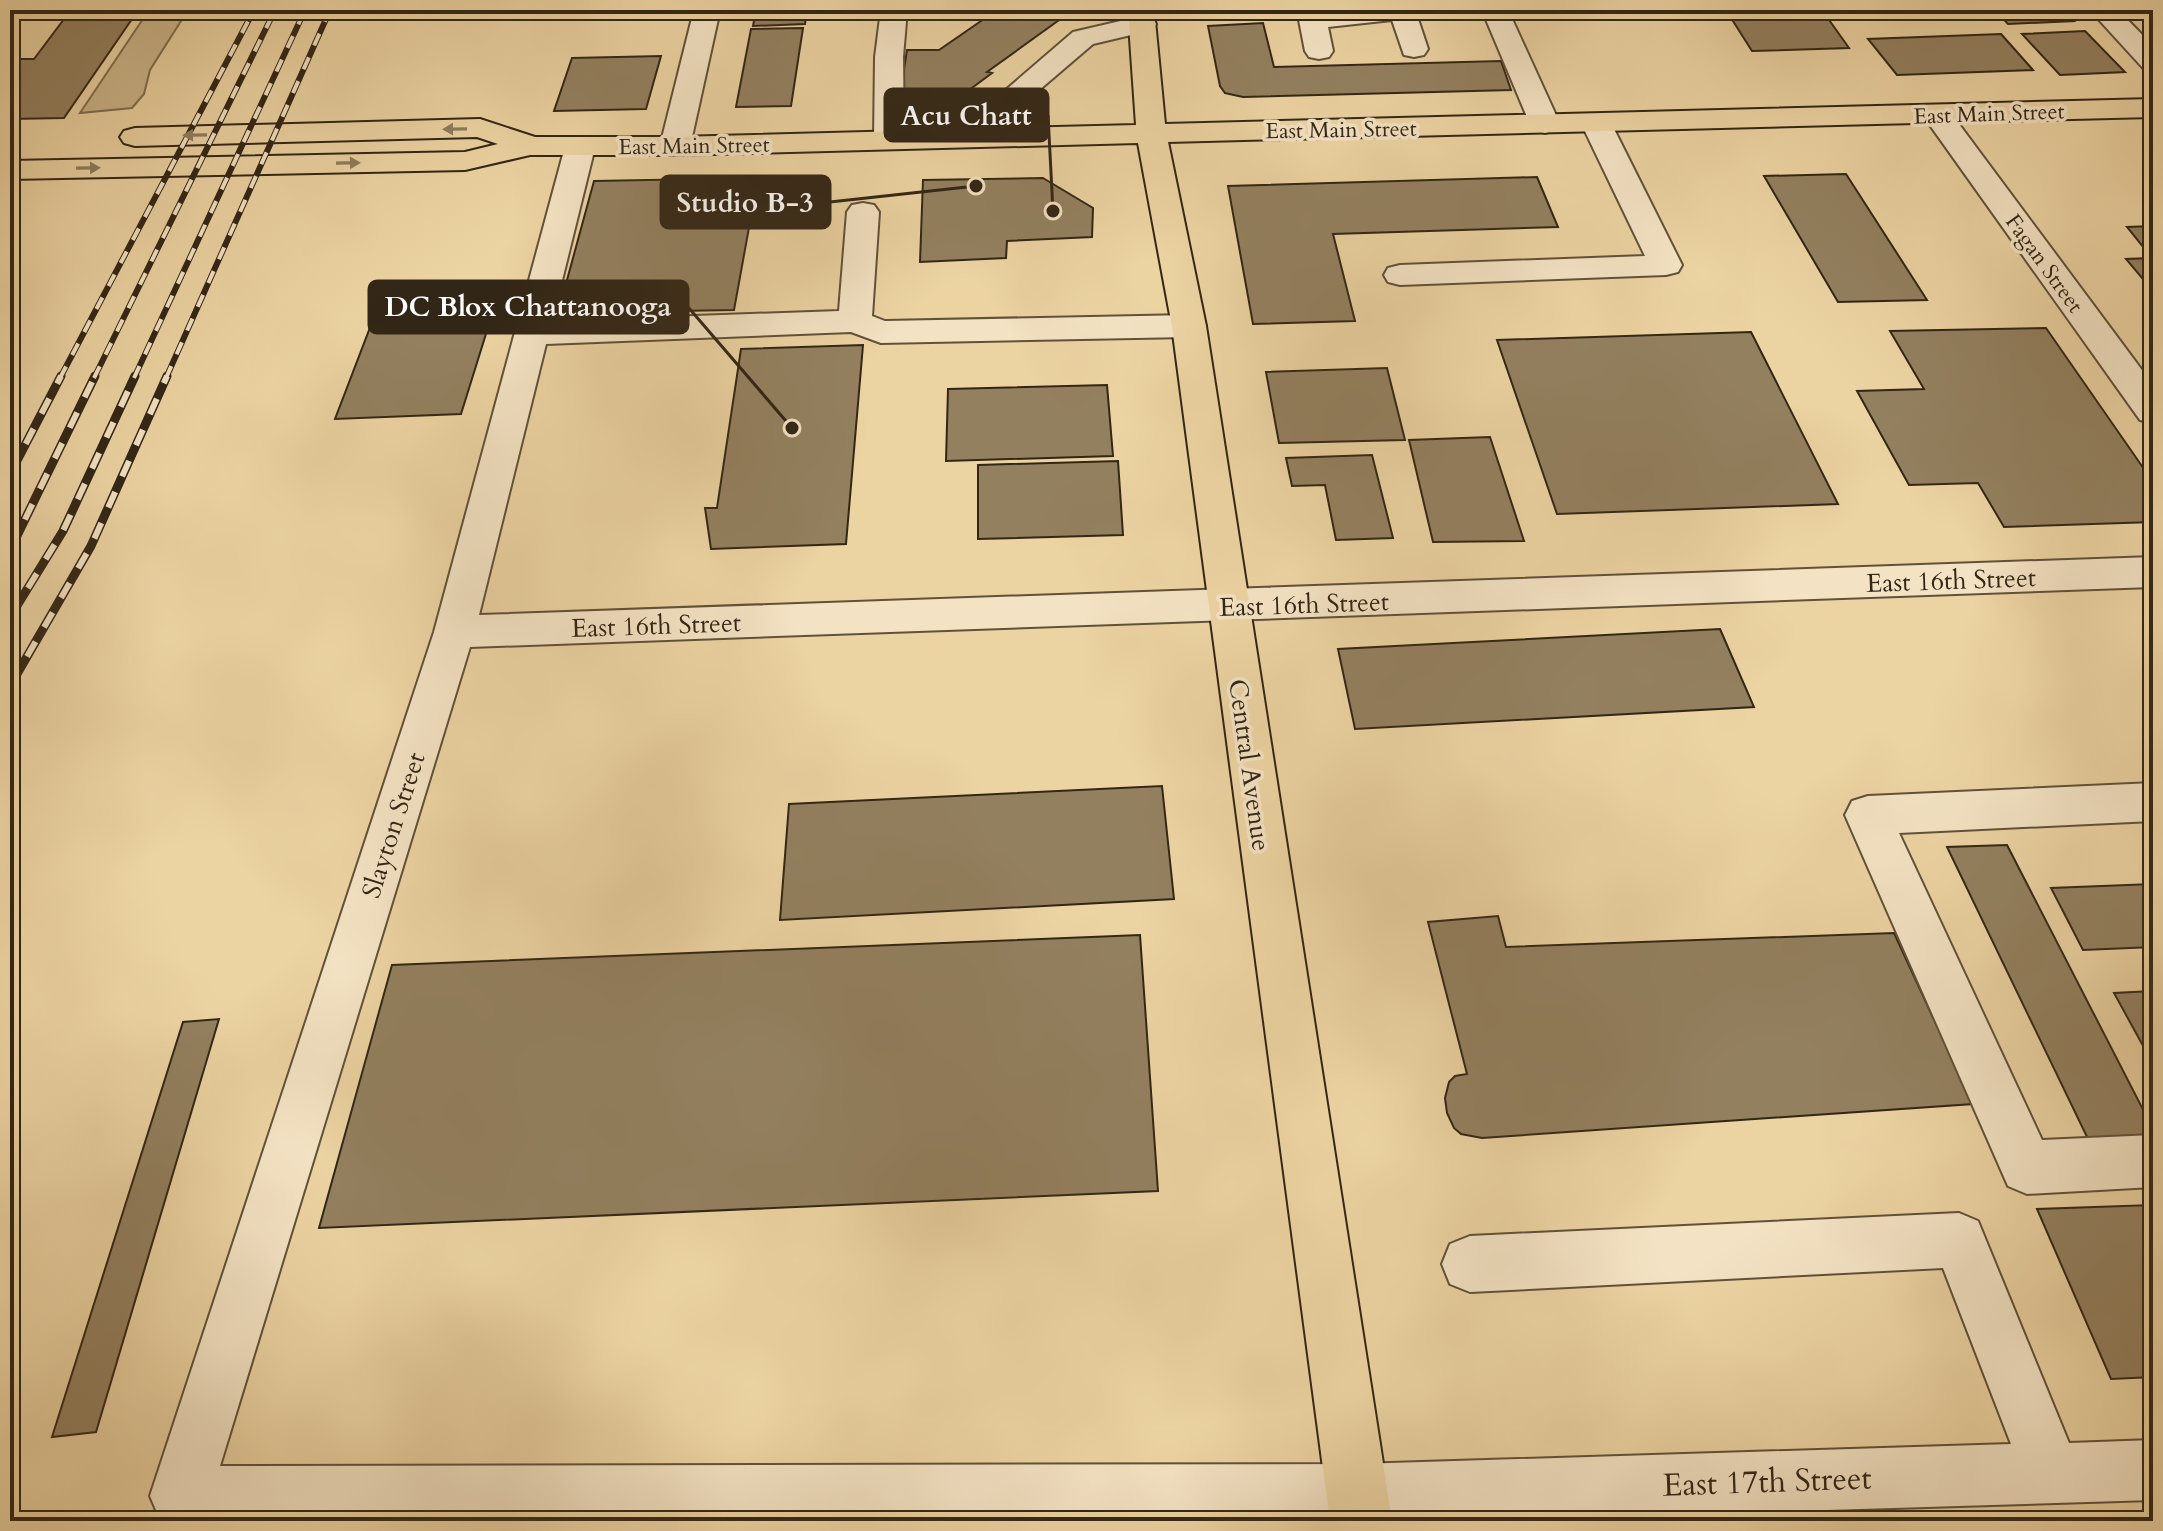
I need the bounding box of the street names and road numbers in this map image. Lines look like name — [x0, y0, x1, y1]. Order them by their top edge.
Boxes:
street label: East Main Street — [1913, 96, 2065, 132]
street label: East Main Street — [1265, 114, 1417, 146]
street label: East Main Street — [618, 130, 770, 162]
street label: Fagan Street — [1998, 208, 2090, 319]
street label: East 16th Street — [1866, 560, 2036, 601]
street label: East 16th Street — [1219, 584, 1389, 625]
street label: East 16th Street — [571, 605, 741, 646]
street label: Central Avenue — [1220, 677, 1279, 853]
street label: Slayton Street — [353, 748, 433, 902]
street label: East 17th Street — [1662, 1456, 1872, 1508]

